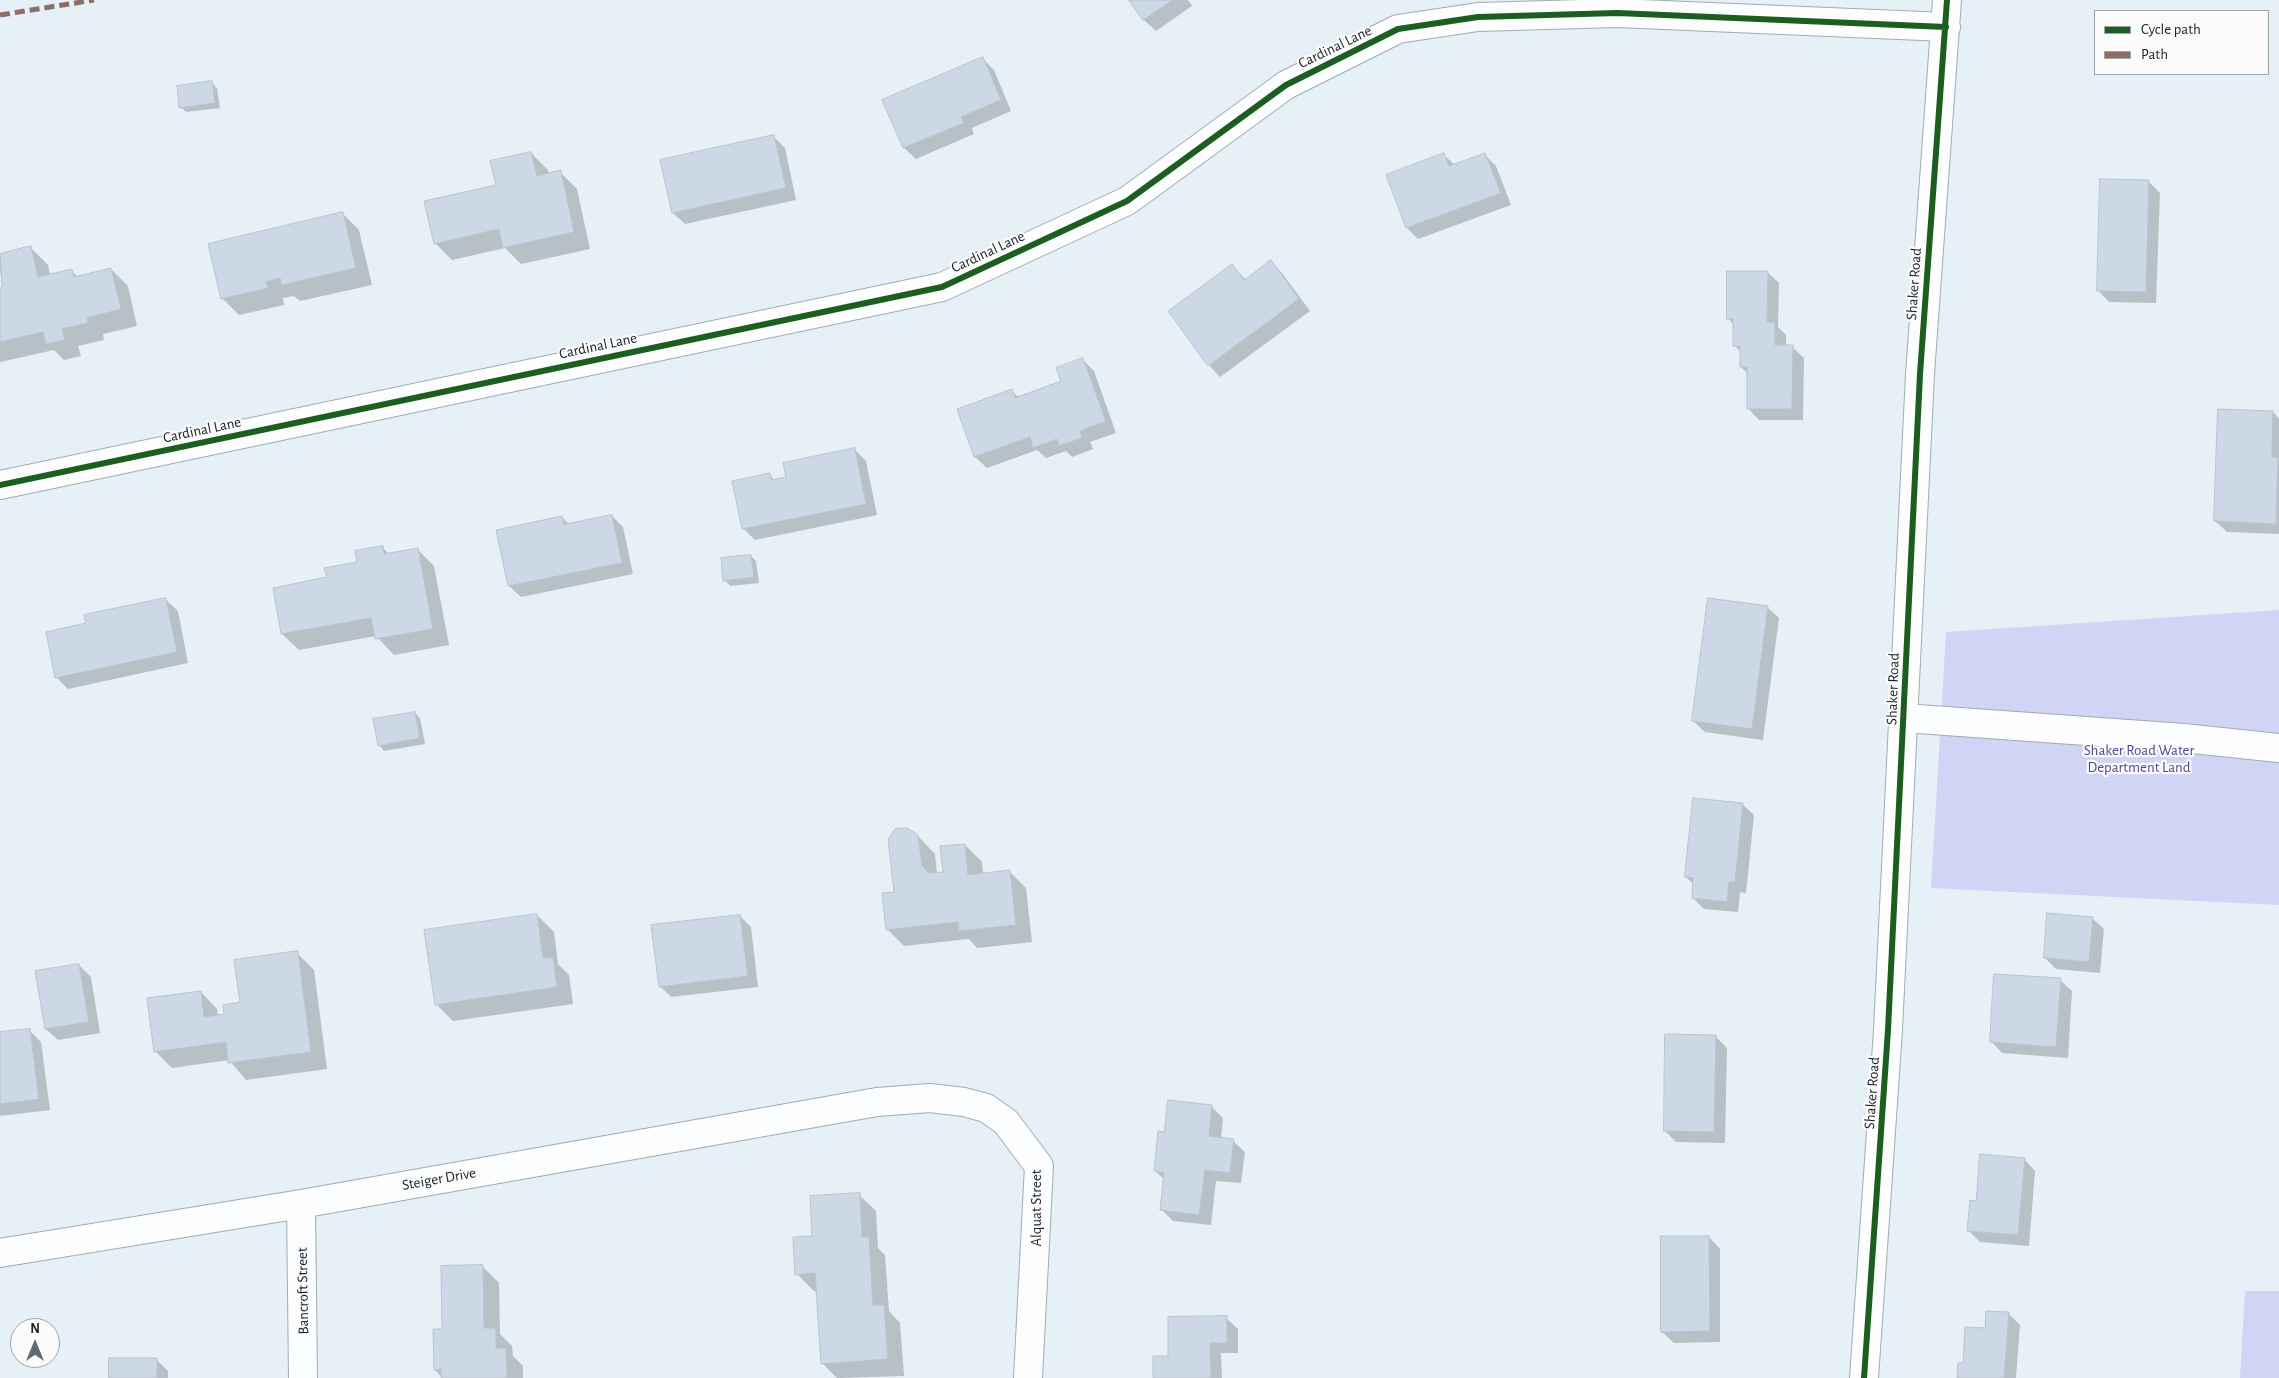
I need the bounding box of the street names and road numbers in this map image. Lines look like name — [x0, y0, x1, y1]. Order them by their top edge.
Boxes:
street label: Cardinal Lane — [1295, 22, 1375, 72]
street label: Cardinal Lane — [948, 227, 1028, 277]
street label: Shaker Road — [1902, 247, 1926, 321]
street label: Cardinal Lane — [557, 329, 639, 363]
street label: Cardinal Lane — [161, 413, 243, 447]
street label: Shaker Road — [1883, 653, 1903, 725]
street label: Shaker Road — [1860, 1056, 1884, 1130]
street label: Steiger Drive — [401, 1164, 477, 1194]
street label: Alquat Street — [1027, 1169, 1045, 1247]
street label: Bancroft Street — [293, 1247, 313, 1335]

